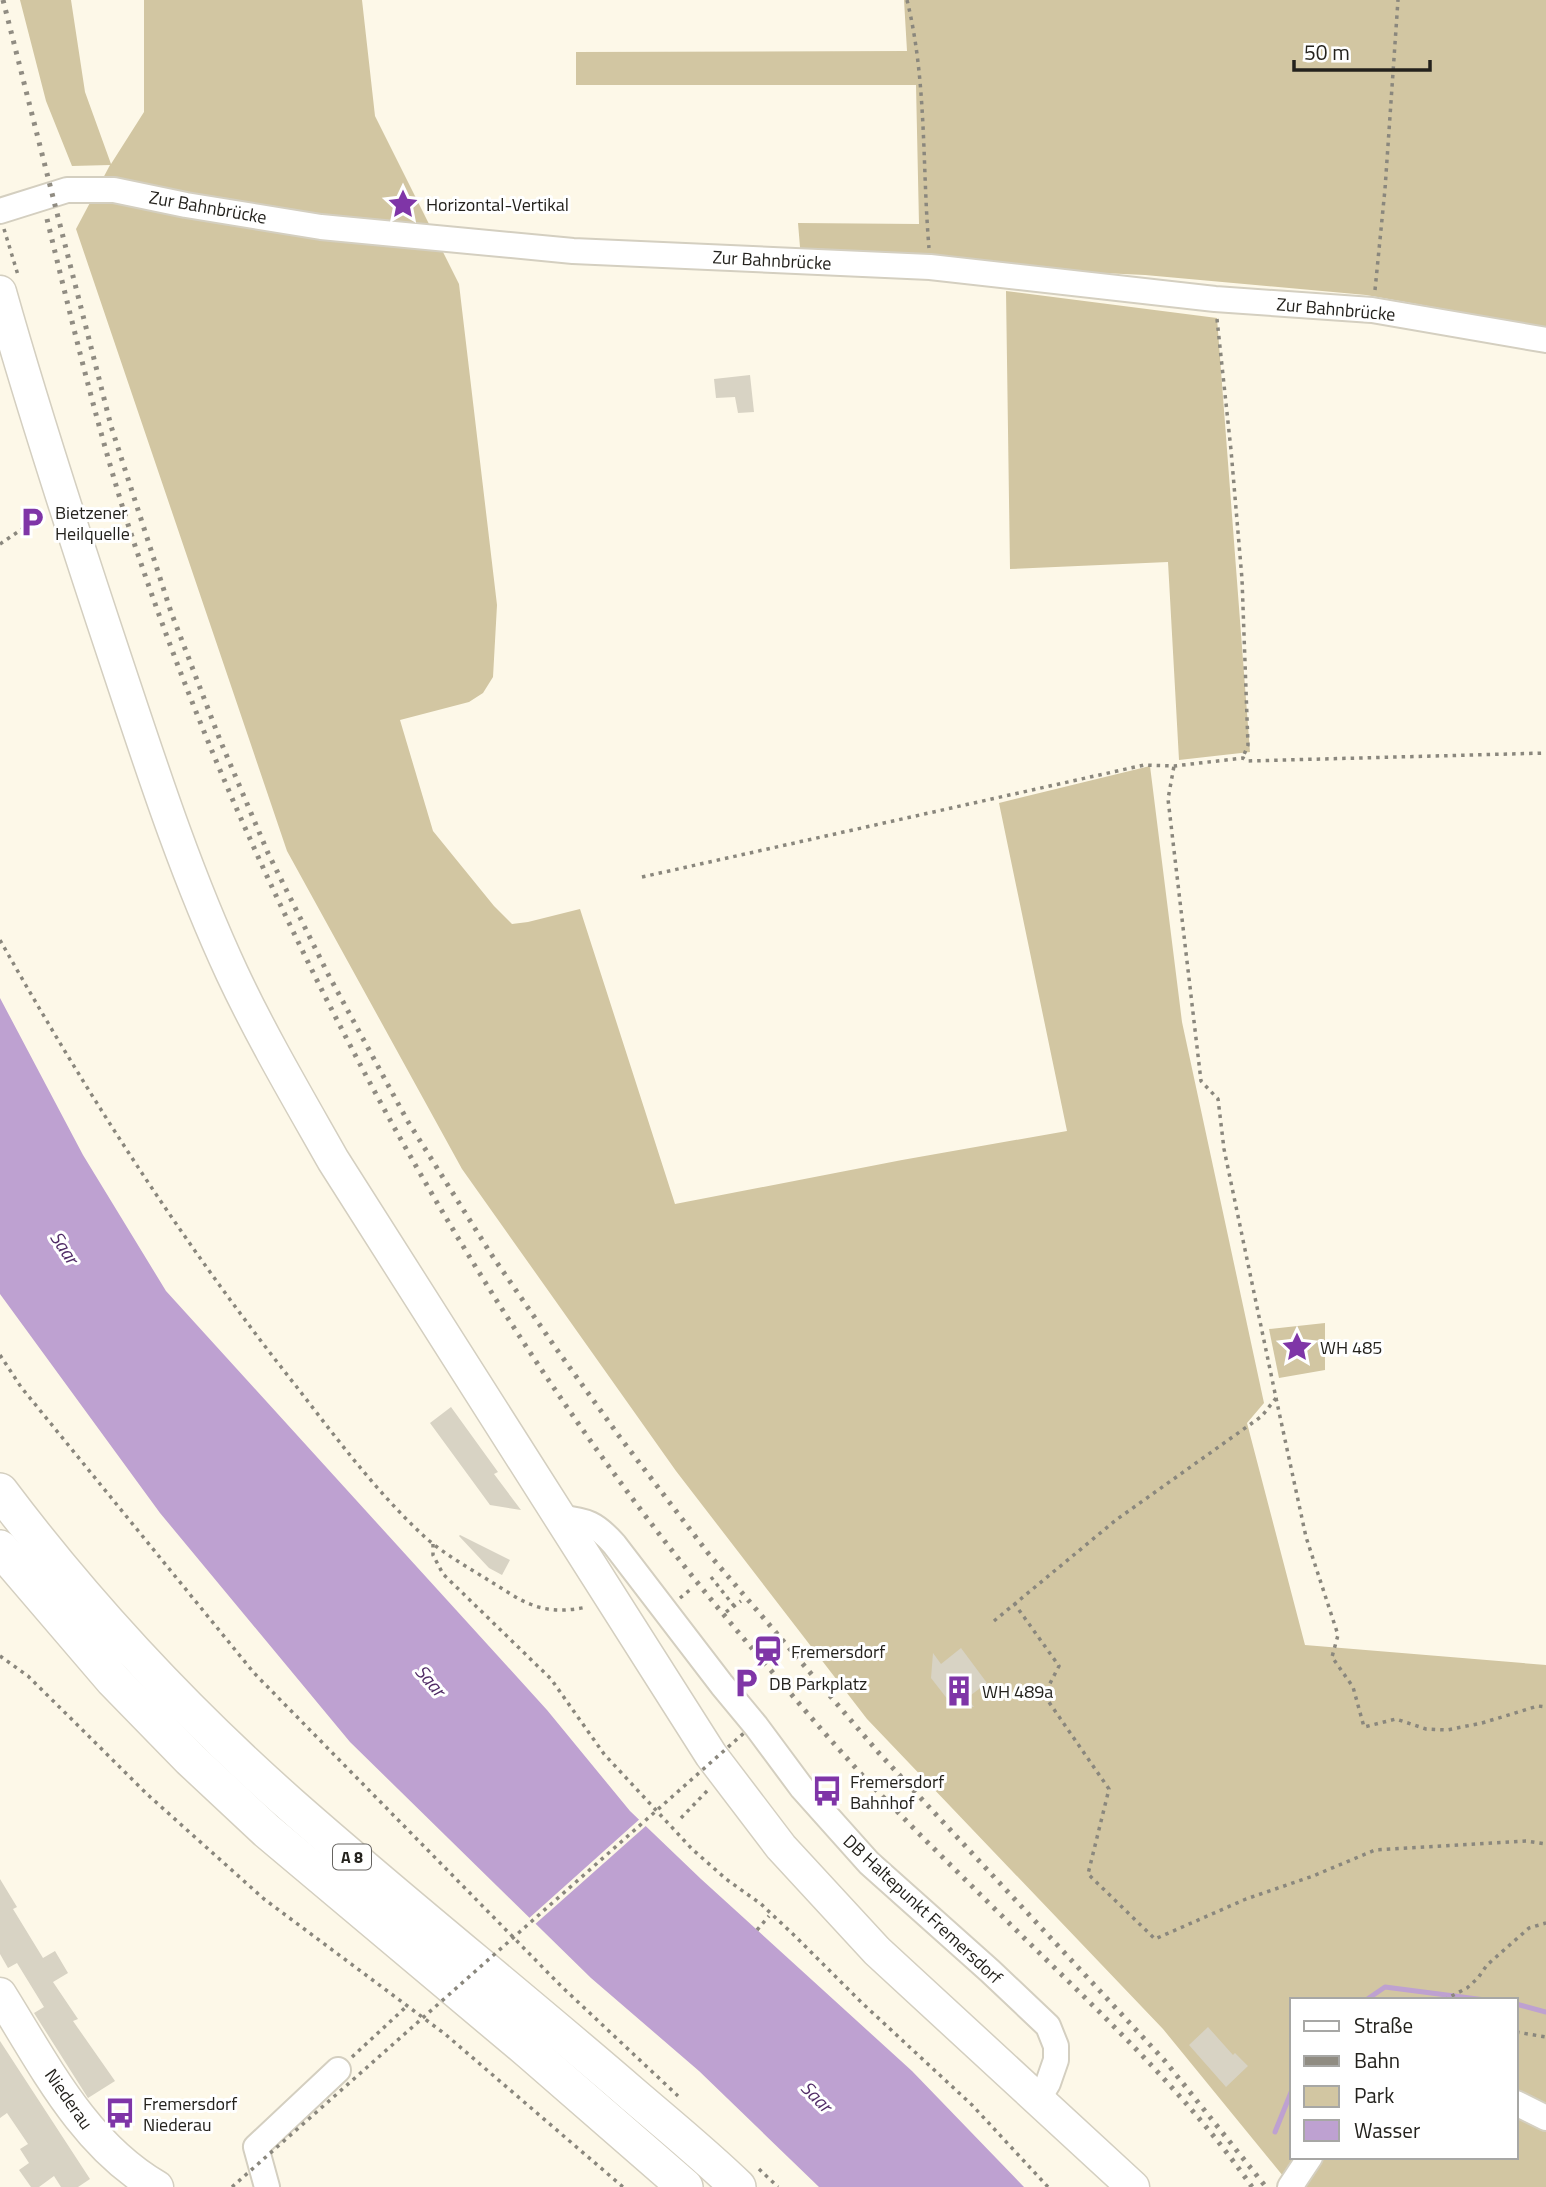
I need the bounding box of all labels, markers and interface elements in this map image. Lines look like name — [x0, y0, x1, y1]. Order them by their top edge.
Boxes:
scale bar — [1294, 28, 1430, 72]
text: 50 m — [1304, 36, 1350, 68]
street label: Zur Bahnbrücke — [147, 183, 269, 231]
place icon: Horizontal-Vertikal — [386, 187, 420, 221]
place label: Horizontal-Vertikal — [426, 191, 569, 218]
street label: Zur Bahnbrücke — [712, 243, 832, 277]
street label: Zur Bahnbrücke — [1275, 290, 1397, 328]
place label: Bietzener Heilquelle — [55, 499, 130, 547]
parking icon: Bietzener Heilquelle — [15, 505, 49, 539]
water label: Saar — [43, 1225, 88, 1271]
place icon: WH 485 — [1280, 1330, 1314, 1364]
place label: WH 485 — [1320, 1334, 1382, 1361]
station icon: Fremersdorf — [751, 1634, 785, 1668]
place label: Fremersdorf — [791, 1638, 885, 1665]
water label: Saar — [409, 1657, 455, 1704]
parking icon: DB Parkplatz — [729, 1666, 763, 1700]
place label: DB Parkplatz — [769, 1670, 867, 1697]
building icon: WH 489a — [942, 1674, 976, 1708]
place label: WH 489a — [982, 1678, 1053, 1705]
place label: Fremersdorf Bahnhof — [850, 1768, 944, 1816]
bus stop icon: Fremersdorf Bahnhof — [810, 1774, 844, 1808]
street label: DB Haltepunkt Fremersdorf — [837, 1828, 1009, 1990]
road number: A 8 — [333, 1844, 371, 1870]
legend — [1290, 1998, 1518, 2159]
text: Straße — [1354, 2009, 1413, 2041]
text: Bahn — [1354, 2044, 1400, 2076]
street label: Niederau — [38, 2063, 100, 2135]
water label: Saar — [795, 2074, 841, 2120]
text: Park — [1354, 2079, 1394, 2111]
place label: Fremersdorf Niederau — [143, 2090, 237, 2138]
bus stop icon: Fremersdorf Niederau — [103, 2096, 137, 2130]
text: Wasser — [1354, 2114, 1420, 2146]

